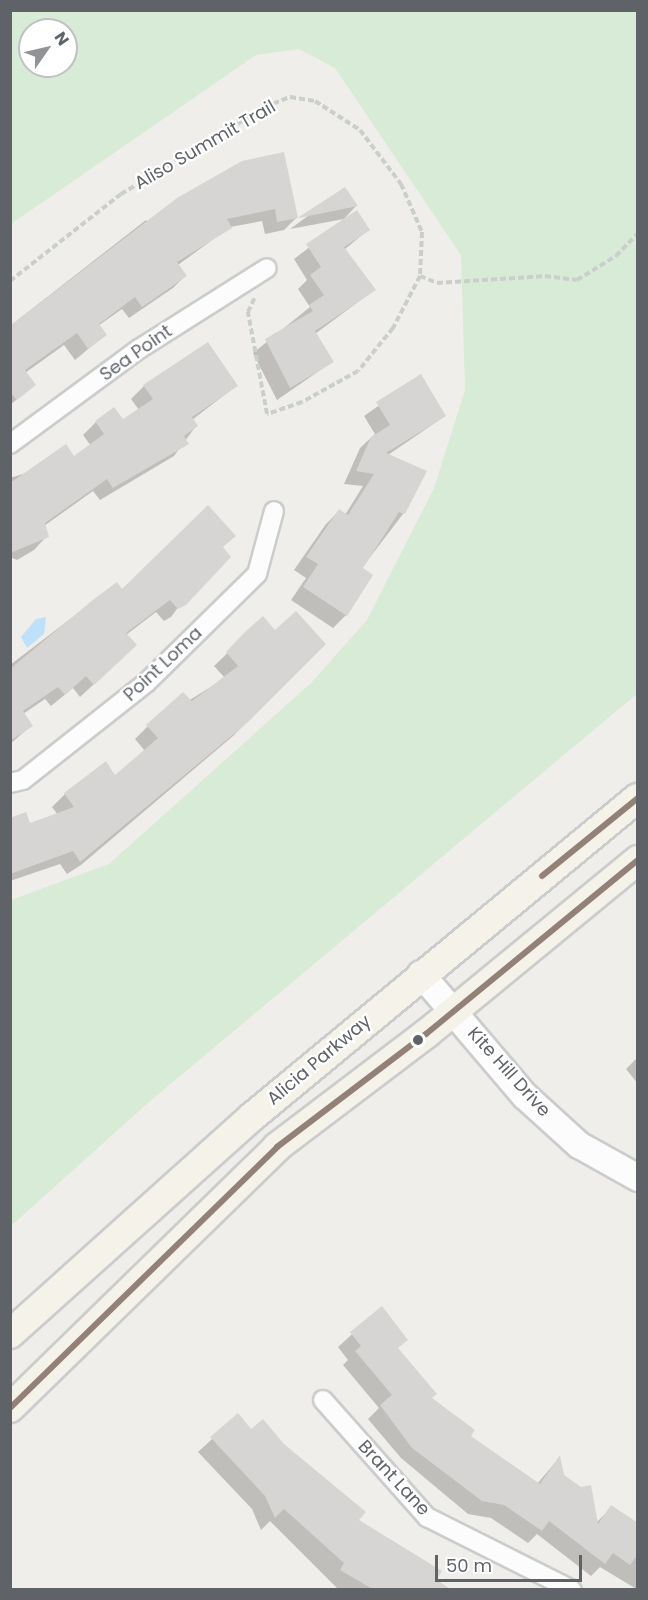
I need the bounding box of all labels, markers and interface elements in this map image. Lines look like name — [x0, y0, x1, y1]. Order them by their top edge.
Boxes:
north arrow — [18, 18, 78, 78]
text: N — [49, 27, 75, 50]
street label: Aliso Summit Trail — [131, 96, 279, 194]
street label: Sea Point — [96, 320, 176, 386]
street label: Point Loma — [119, 622, 207, 706]
street label: Alicia Parkway — [263, 1010, 375, 1110]
street label: Kite Hill Drive — [463, 1023, 555, 1121]
unlabelled marker — [412, 1034, 424, 1046]
street label: Brant Lane — [354, 1436, 434, 1520]
scale bar — [438, 1543, 585, 1581]
text: 50 m — [446, 1553, 492, 1578]

